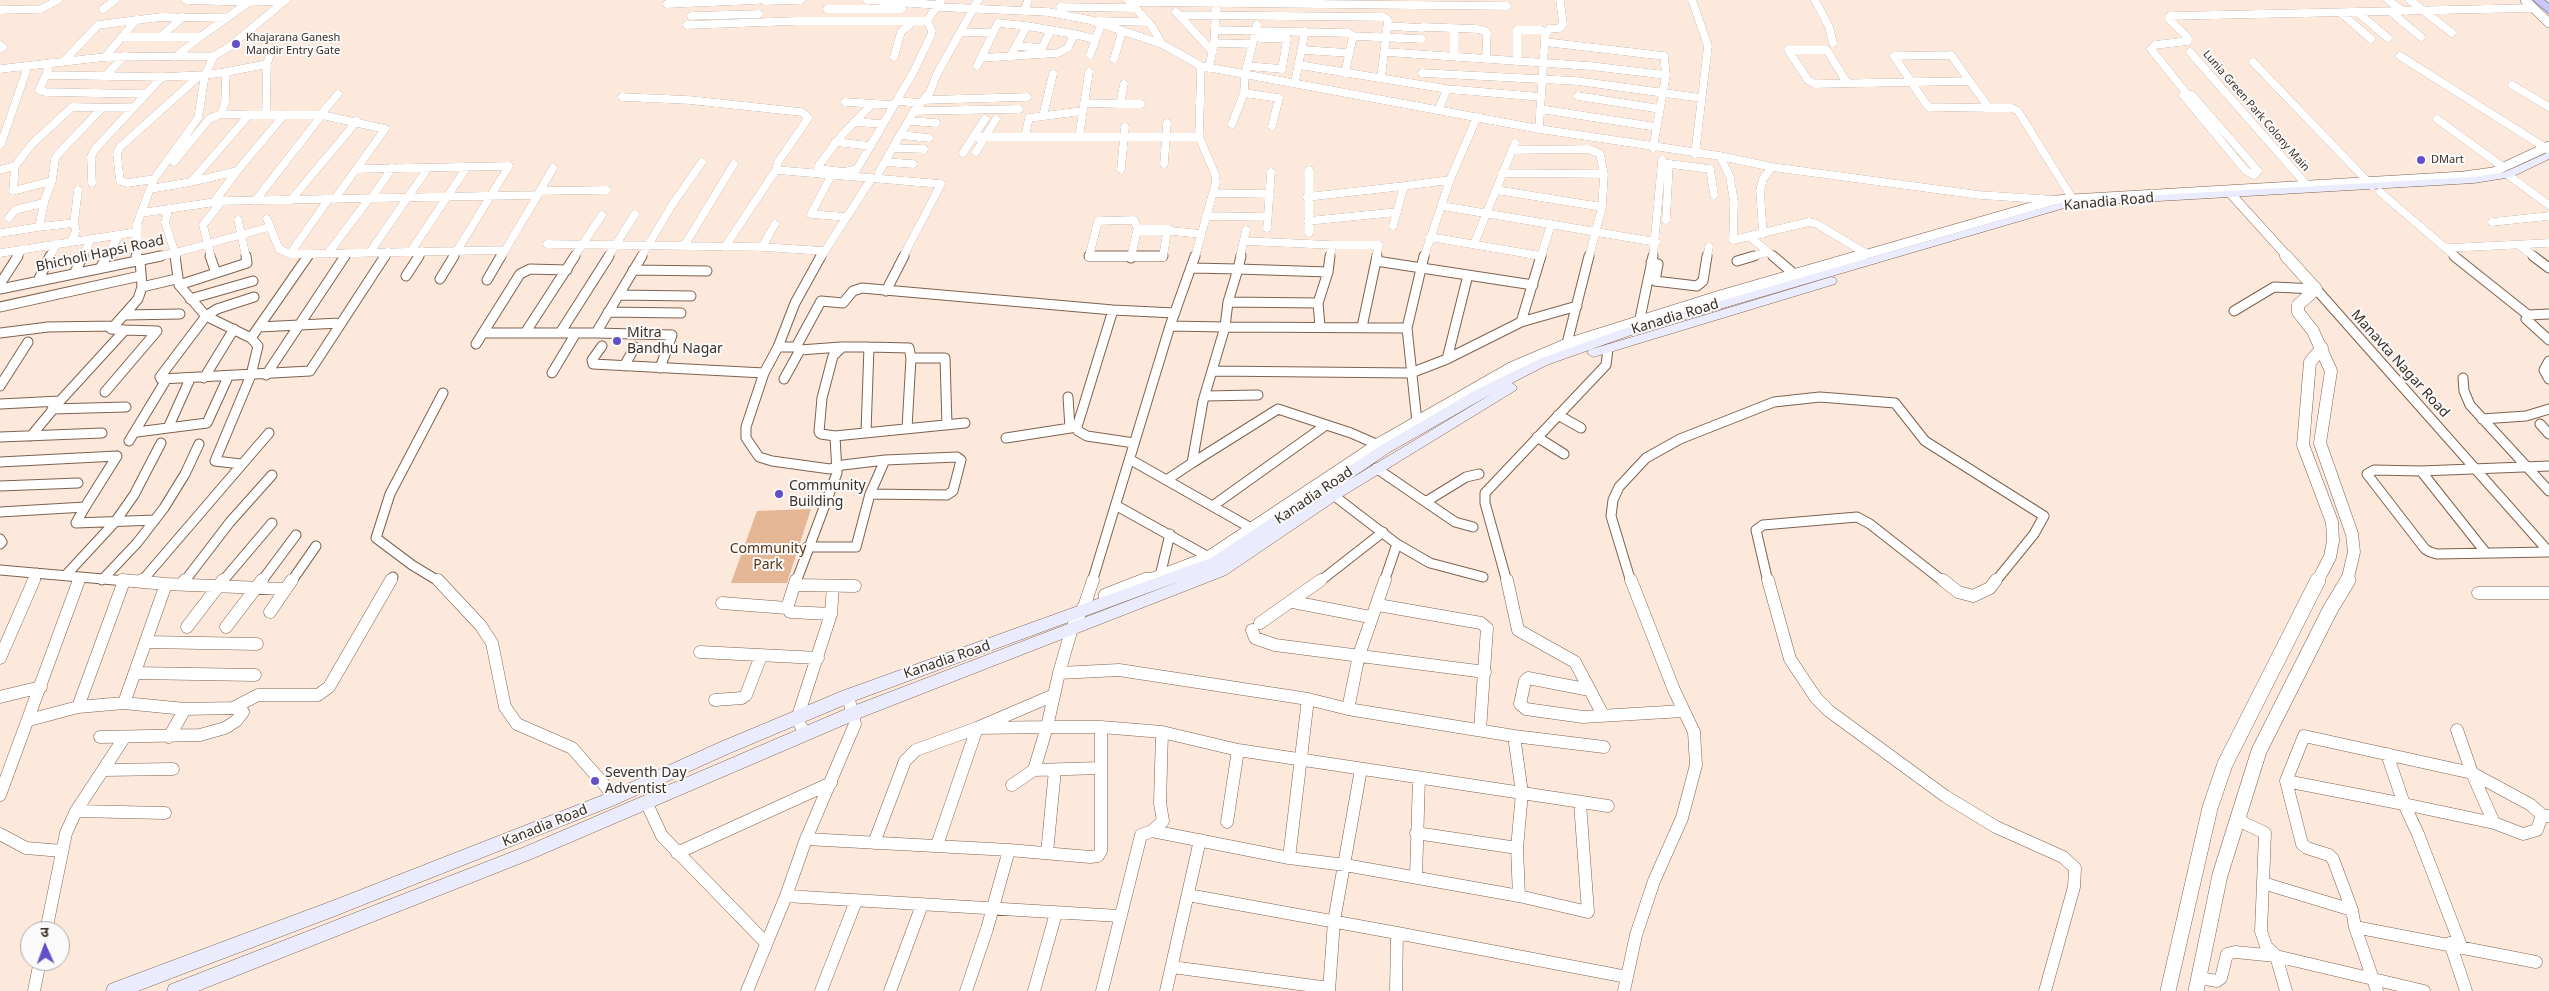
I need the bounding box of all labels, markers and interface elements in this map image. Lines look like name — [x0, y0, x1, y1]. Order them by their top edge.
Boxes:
place label: Khajarana Ganesh Mandir Entry Gate — [246, 31, 340, 57]
marker: Khajarana Ganesh Mandir Entry Gate — [230, 38, 242, 50]
street label: Lunia Green Park Colony Main — [2200, 48, 2312, 174]
place label: DMart — [2431, 153, 2464, 167]
marker: DMart — [2415, 154, 2427, 166]
street label: Kanadia Road — [2063, 190, 2155, 214]
street label: Bhicholi Hapsi Road — [34, 232, 166, 276]
street label: Kanadia Road — [1629, 296, 1721, 338]
street label: Manavta Nagar Road — [2347, 307, 2453, 421]
place label: Mitra Bandhu Nagar — [627, 325, 723, 358]
marker: Mitra Bandhu Nagar — [611, 335, 623, 347]
street label: Kanadia Road — [1272, 464, 1356, 528]
place label: Community Building — [789, 478, 866, 511]
marker: Community Building — [773, 488, 785, 500]
park label: Community Park — [730, 541, 806, 574]
street label: Kanadia Road — [902, 637, 992, 683]
place label: Seventh Day Adventist — [605, 765, 687, 798]
marker: Seventh Day Adventist — [589, 775, 601, 787]
street label: Kanadia Road — [500, 801, 590, 851]
north arrow — [20, 921, 70, 971]
text: उ — [40, 922, 49, 941]

